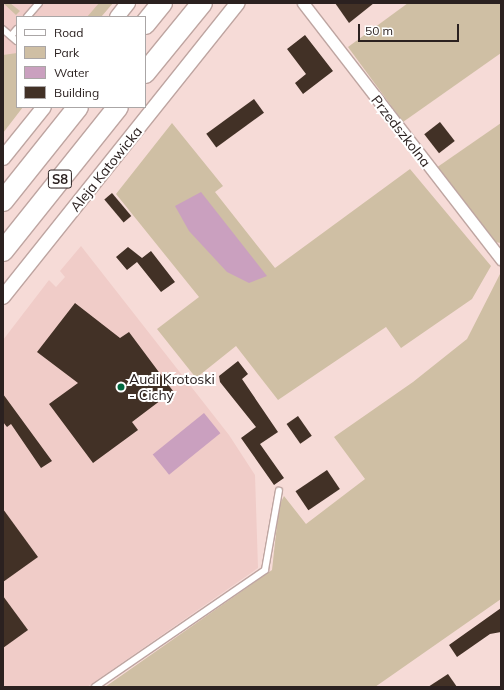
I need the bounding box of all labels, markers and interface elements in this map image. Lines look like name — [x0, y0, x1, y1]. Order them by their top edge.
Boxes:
legend — [16, 16, 146, 108]
scale bar — [360, 16, 461, 42]
text: 50 m — [365, 23, 393, 38]
text: Road — [54, 25, 83, 40]
text: Park — [54, 45, 79, 60]
text: Water — [54, 65, 89, 80]
text: Building — [54, 85, 99, 100]
street label: Przedszkolna — [368, 92, 434, 170]
street label: Aleja Katowicka — [67, 123, 145, 215]
road number: S8 — [47, 168, 73, 190]
place label: Audi Krotoski - Cichy — [129, 371, 215, 404]
marker: Audi Krotoski - Cichy — [116, 382, 126, 392]

